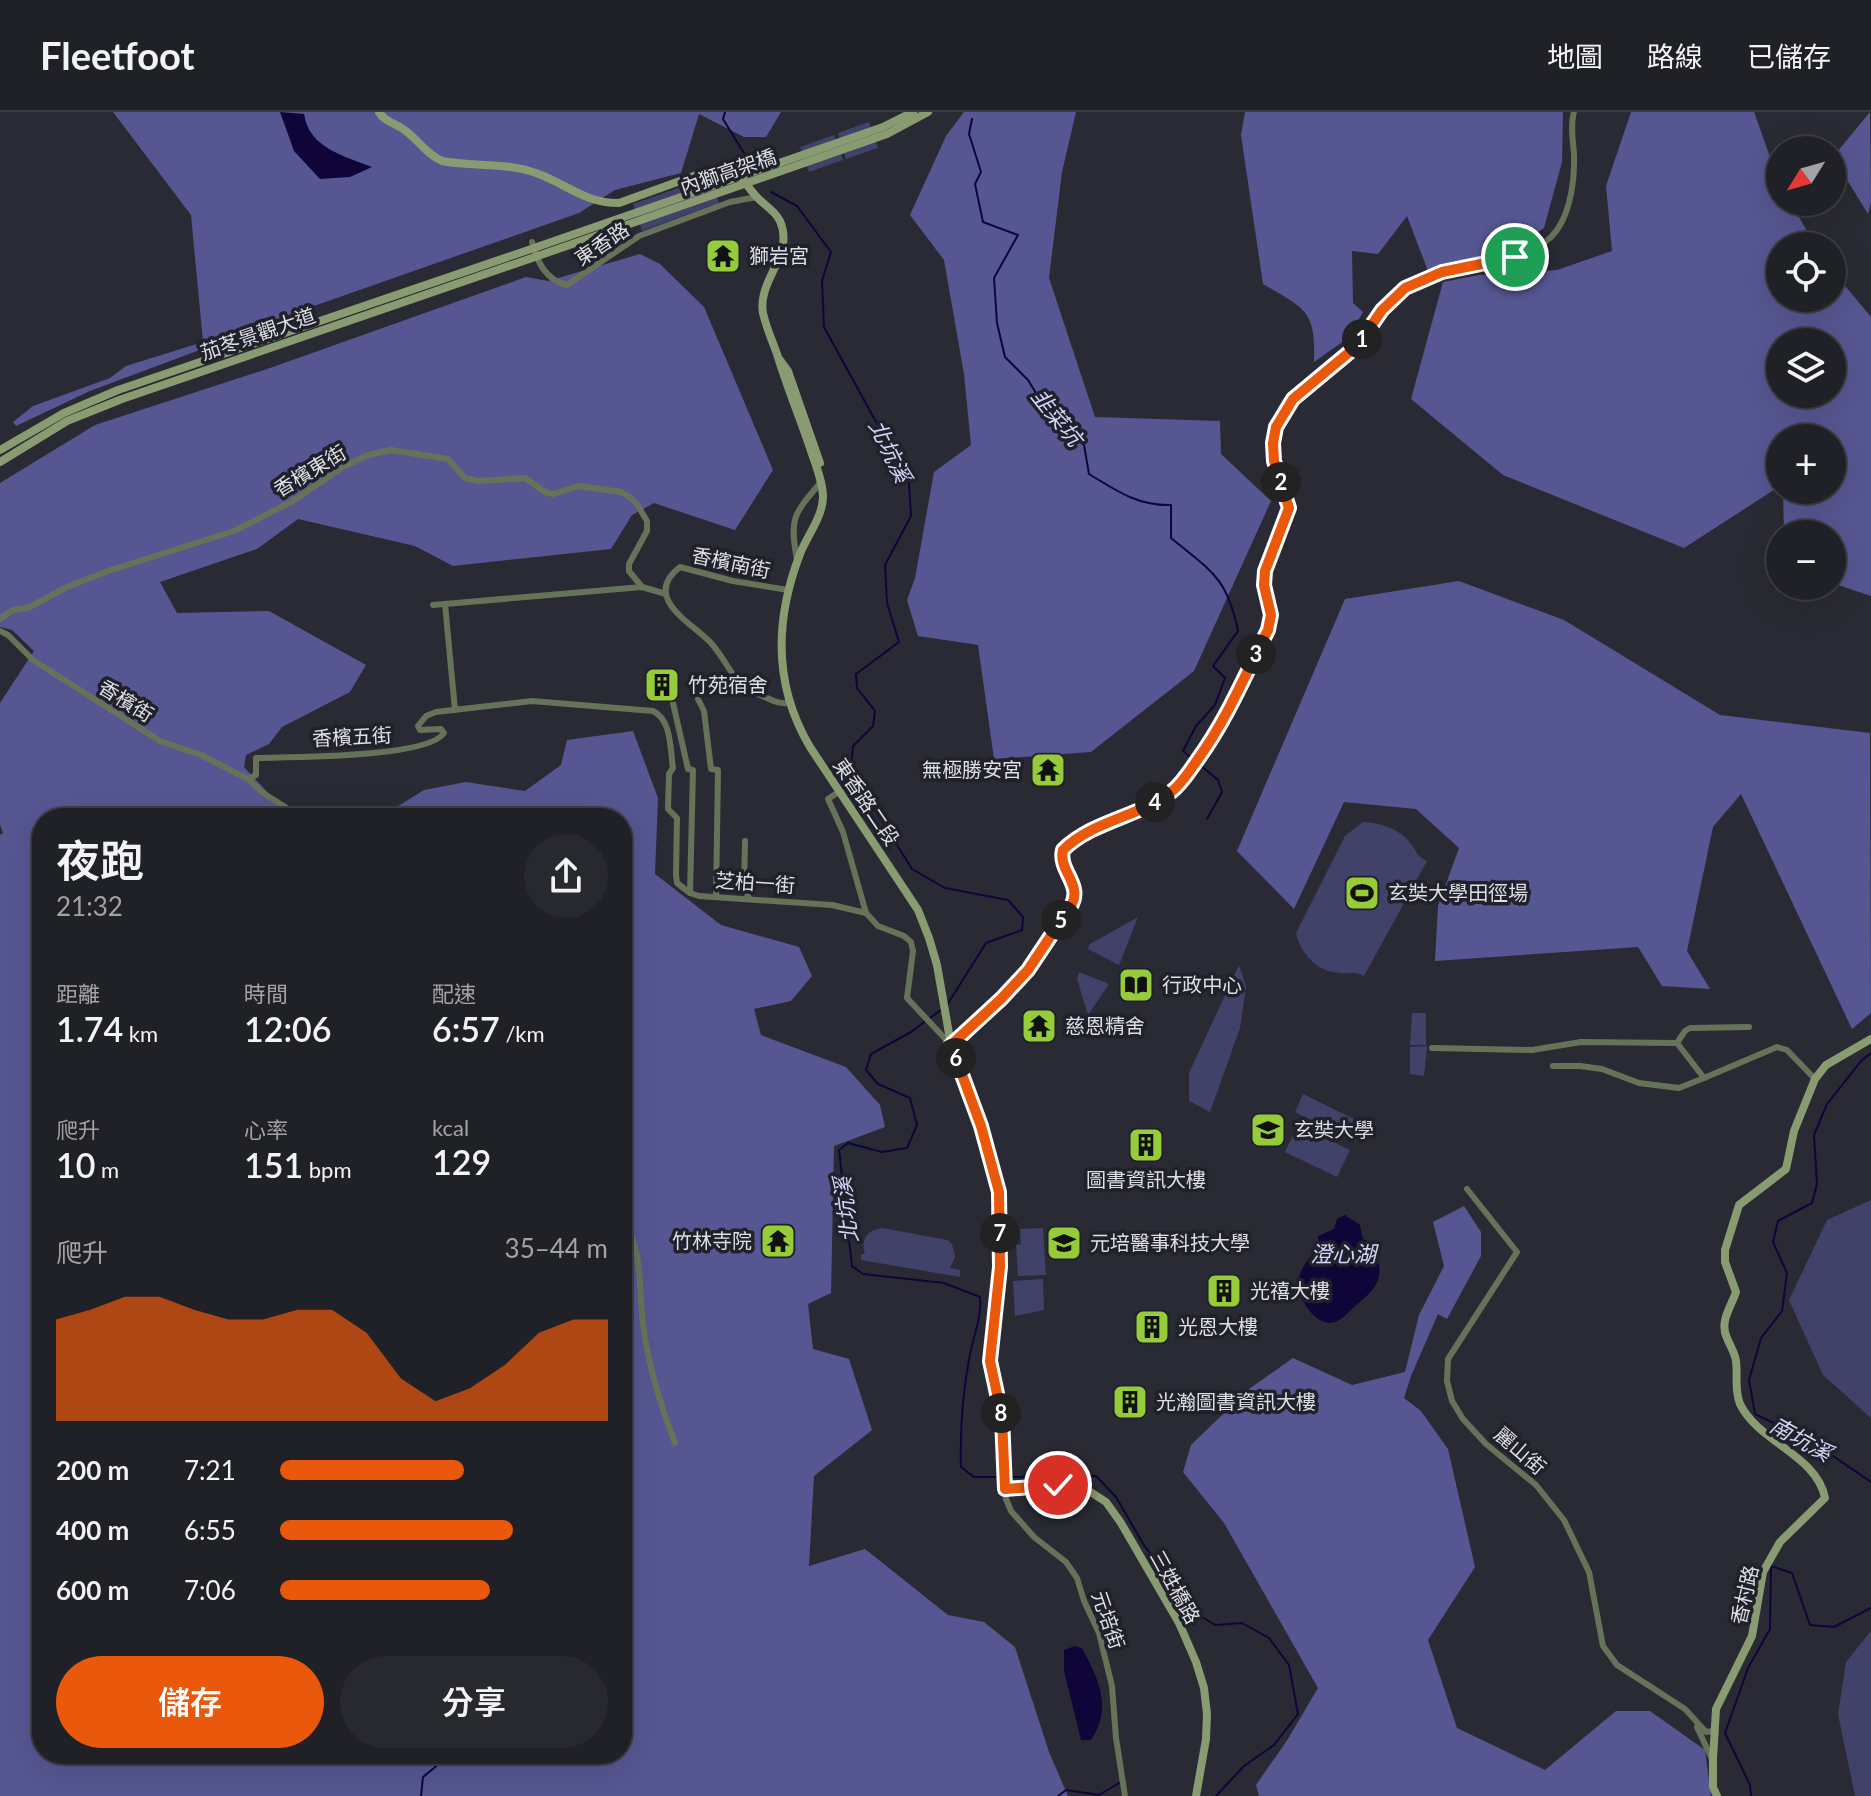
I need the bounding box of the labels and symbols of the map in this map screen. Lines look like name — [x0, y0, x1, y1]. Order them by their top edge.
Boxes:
north arrow — [1766, 136, 1846, 216]
street label: 內獅高架橋 — [676, 143, 779, 199]
street label: 東香路 — [570, 216, 633, 270]
pin — [1481, 223, 1549, 291]
temple icon: 獅岩宮 — [704, 237, 742, 275]
place label: 獅岩宮 — [749, 243, 809, 267]
street label: 茄苳景觀大道 — [197, 302, 318, 364]
pin: 1 — [1342, 319, 1382, 359]
water label: 韭菜坑 — [1026, 383, 1091, 453]
water label: 北坑溪 — [864, 415, 918, 489]
street label: 香檳東街 — [269, 439, 350, 501]
pin: 2 — [1261, 462, 1301, 502]
street label: 香檳南街 — [690, 542, 773, 582]
pin: 3 — [1236, 634, 1276, 674]
building icon: 竹苑宿舍 — [643, 666, 681, 704]
place label: 竹苑宿舍 — [688, 672, 768, 696]
street label: 香檳街 — [95, 674, 158, 726]
street label: 香檳五街 — [311, 722, 393, 750]
temple icon: 無極勝安宮 — [1029, 751, 1067, 789]
street label: 東香路二段 — [829, 753, 905, 850]
place label: 無極勝安宮 — [922, 757, 1022, 781]
pin: 4 — [1135, 782, 1175, 822]
street label: 芝柏一街 — [714, 867, 796, 897]
sports icon: 玄奘大學田徑場 — [1343, 874, 1381, 912]
place label: 玄奘大學田徑場 — [1388, 880, 1528, 904]
pin: 5 — [1041, 900, 1081, 940]
library icon: 行政中心 — [1117, 966, 1155, 1004]
place label: 行政中心 — [1162, 972, 1242, 996]
temple icon: 慈恩精舍 — [1020, 1007, 1058, 1045]
place label: 慈恩精舍 — [1065, 1013, 1145, 1037]
pin: 6 — [936, 1038, 976, 1078]
school or university icon: 玄奘大學 — [1249, 1111, 1287, 1149]
place label: 玄奘大學 — [1294, 1117, 1374, 1141]
building icon: 圖書資訊大樓 — [1127, 1126, 1165, 1164]
place label: 圖書資訊大樓 — [1086, 1167, 1206, 1191]
water label: 北坑溪 — [828, 1173, 863, 1244]
pin: 7 — [980, 1213, 1020, 1253]
temple icon: 竹林寺院 — [759, 1222, 797, 1260]
school or university icon: 元培醫事科技大學 — [1045, 1224, 1083, 1262]
place label: 竹林寺院 — [672, 1228, 752, 1252]
place label: 元培醫事科技大學 — [1090, 1230, 1250, 1254]
water label: 澄心湖 — [1310, 1240, 1379, 1267]
building icon: 光禧大樓 — [1205, 1272, 1243, 1310]
place label: 光禧大樓 — [1250, 1278, 1330, 1302]
building icon: 光恩大樓 — [1133, 1308, 1171, 1346]
place label: 光恩大樓 — [1178, 1314, 1258, 1338]
building icon: 光瀚圖書資訊大樓 — [1111, 1383, 1149, 1421]
place label: 光瀚圖書資訊大樓 — [1156, 1389, 1316, 1413]
pin: 8 — [981, 1393, 1021, 1433]
water label: 南坑溪 — [1766, 1411, 1839, 1468]
street label: 麗山街 — [1490, 1422, 1551, 1479]
pin — [1024, 1451, 1092, 1519]
street label: 三姓橋路 — [1146, 1546, 1206, 1627]
street label: 香村路 — [1726, 1563, 1762, 1627]
street label: 元培街 — [1088, 1587, 1130, 1652]

